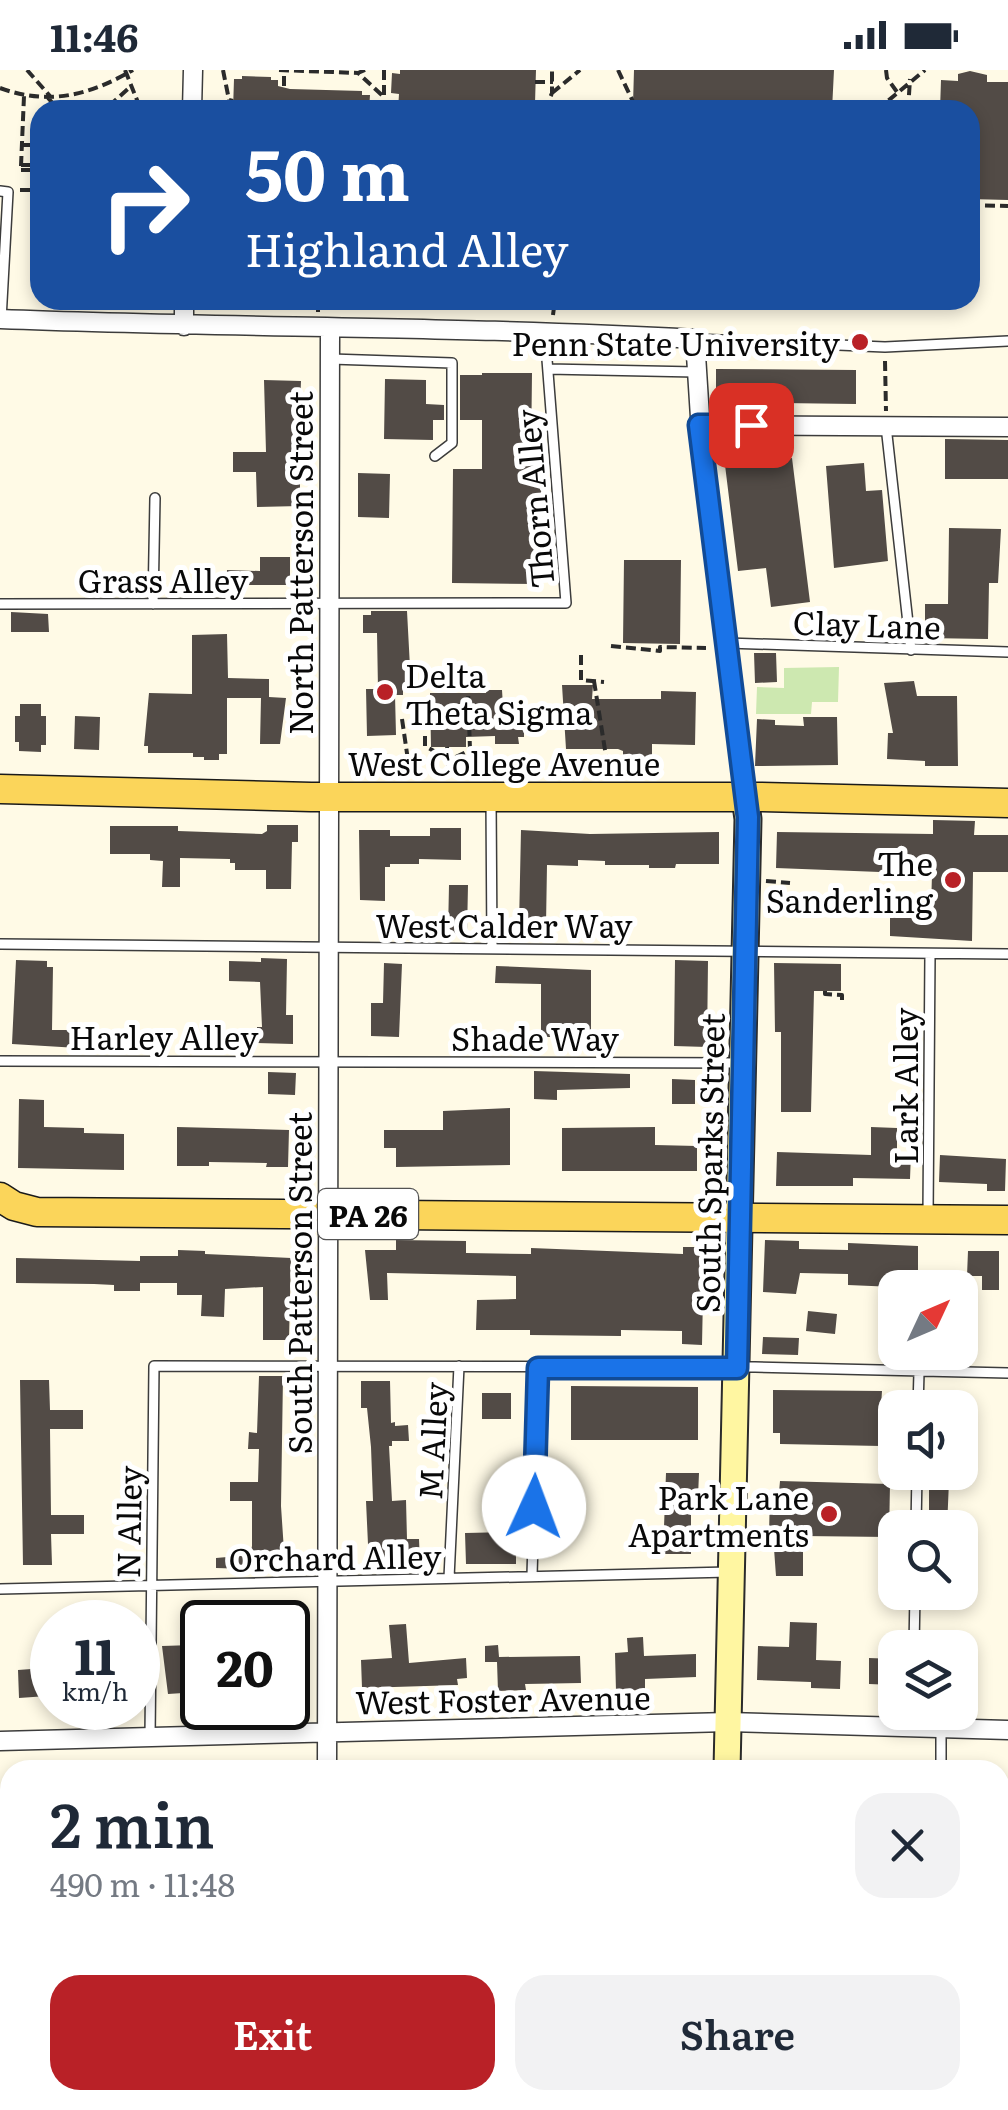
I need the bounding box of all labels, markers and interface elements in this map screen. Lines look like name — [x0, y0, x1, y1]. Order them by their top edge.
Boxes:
text: 11:46 — [50, 7, 138, 64]
text: 50 m — [245, 119, 410, 223]
icon: right — [80, 140, 210, 270]
text: Highland Alley — [245, 214, 569, 281]
place label: Penn State University — [511, 318, 841, 366]
marker: Penn State University — [849, 331, 871, 353]
pin — [709, 383, 794, 468]
street label: North Patterson Street — [275, 391, 323, 735]
icon: arrive — [724, 398, 779, 453]
street label: Thorn Alley — [501, 407, 565, 591]
street label: Grass Alley — [78, 555, 249, 603]
street label: Clay Lane — [792, 596, 942, 650]
place label: Delta Theta Sigma — [405, 650, 593, 735]
marker: Delta Theta Sigma — [374, 681, 396, 703]
street label: West College Avenue — [348, 738, 660, 786]
place label: The Sanderling — [766, 838, 933, 923]
marker: The Sanderling — [942, 869, 964, 891]
street label: West Calder Way — [376, 900, 633, 948]
street label: Lark Alley — [880, 1007, 928, 1164]
street label: Harley Alley — [70, 1012, 259, 1060]
street label: Shade Way — [451, 1013, 620, 1061]
street label: South Sparks Street — [681, 1013, 735, 1313]
street label: South Patterson Street — [274, 1112, 322, 1454]
road number: PA 26 — [318, 1189, 418, 1239]
north arrow — [878, 1270, 978, 1370]
map controls — [878, 1270, 978, 1730]
street label: M Alley — [404, 1380, 458, 1501]
button: sound — [878, 1390, 978, 1490]
position arrow — [482, 1455, 586, 1559]
street label: N Alley — [102, 1465, 152, 1579]
place label: Park Lane Apartments — [628, 1472, 809, 1557]
marker: Park Lane Apartments — [818, 1503, 840, 1525]
button: search — [878, 1510, 978, 1610]
street label: Orchard Alley — [228, 1530, 442, 1582]
speed limit sign: 20 — [180, 1600, 310, 1730]
text: 11 — [74, 1616, 116, 1690]
button: layers — [878, 1630, 978, 1730]
street label: West Foster Avenue — [355, 1671, 651, 1725]
text: km/h — [62, 1672, 128, 1709]
text: 2 min — [50, 1777, 215, 1866]
button: close — [855, 1793, 960, 1898]
text: 490 m · 11:48 — [50, 1859, 235, 1907]
button: Exit — [50, 1975, 495, 2090]
button: Share — [515, 1975, 960, 2090]

